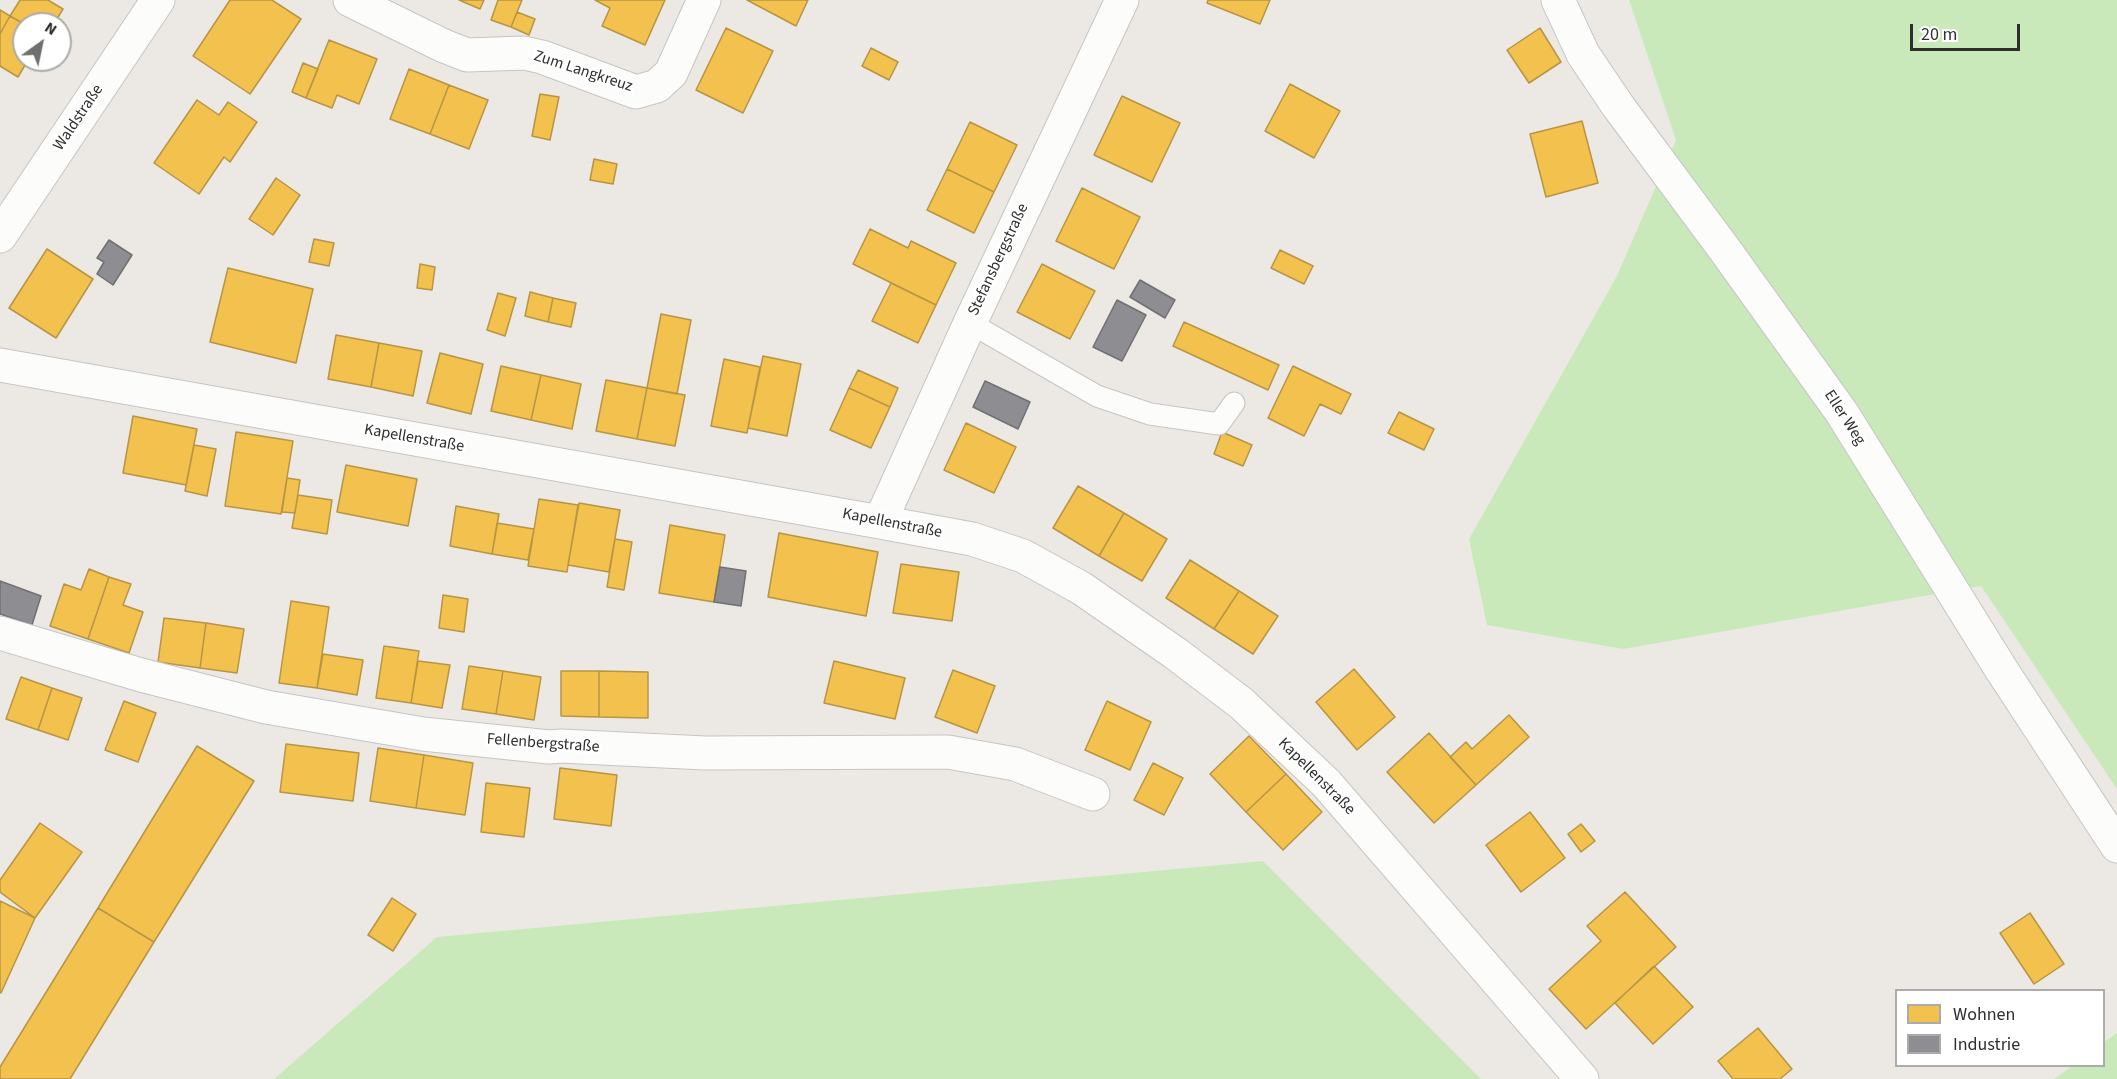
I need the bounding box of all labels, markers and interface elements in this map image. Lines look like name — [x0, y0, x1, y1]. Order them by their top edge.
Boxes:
north arrow — [12, 12, 72, 72]
scale bar — [1913, 12, 2022, 50]
text: N — [40, 16, 61, 41]
text: 20 m — [1921, 22, 1957, 47]
street label: Zum Langkreuz — [531, 47, 635, 97]
street label: Waldstraße — [50, 81, 108, 155]
street label: Stefansbergstraße — [965, 201, 1033, 319]
street label: Eller Weg — [1819, 387, 1869, 449]
street label: Kapellenstraße — [363, 421, 465, 457]
street label: Kapellenstraße — [841, 505, 943, 543]
street label: Fellenbergstraße — [486, 730, 600, 758]
street label: Kapellenstraße — [1273, 734, 1359, 820]
legend — [1895, 989, 2105, 1067]
text: Wohnen — [1953, 1002, 2015, 1027]
text: Industrie — [1953, 1032, 2020, 1057]

